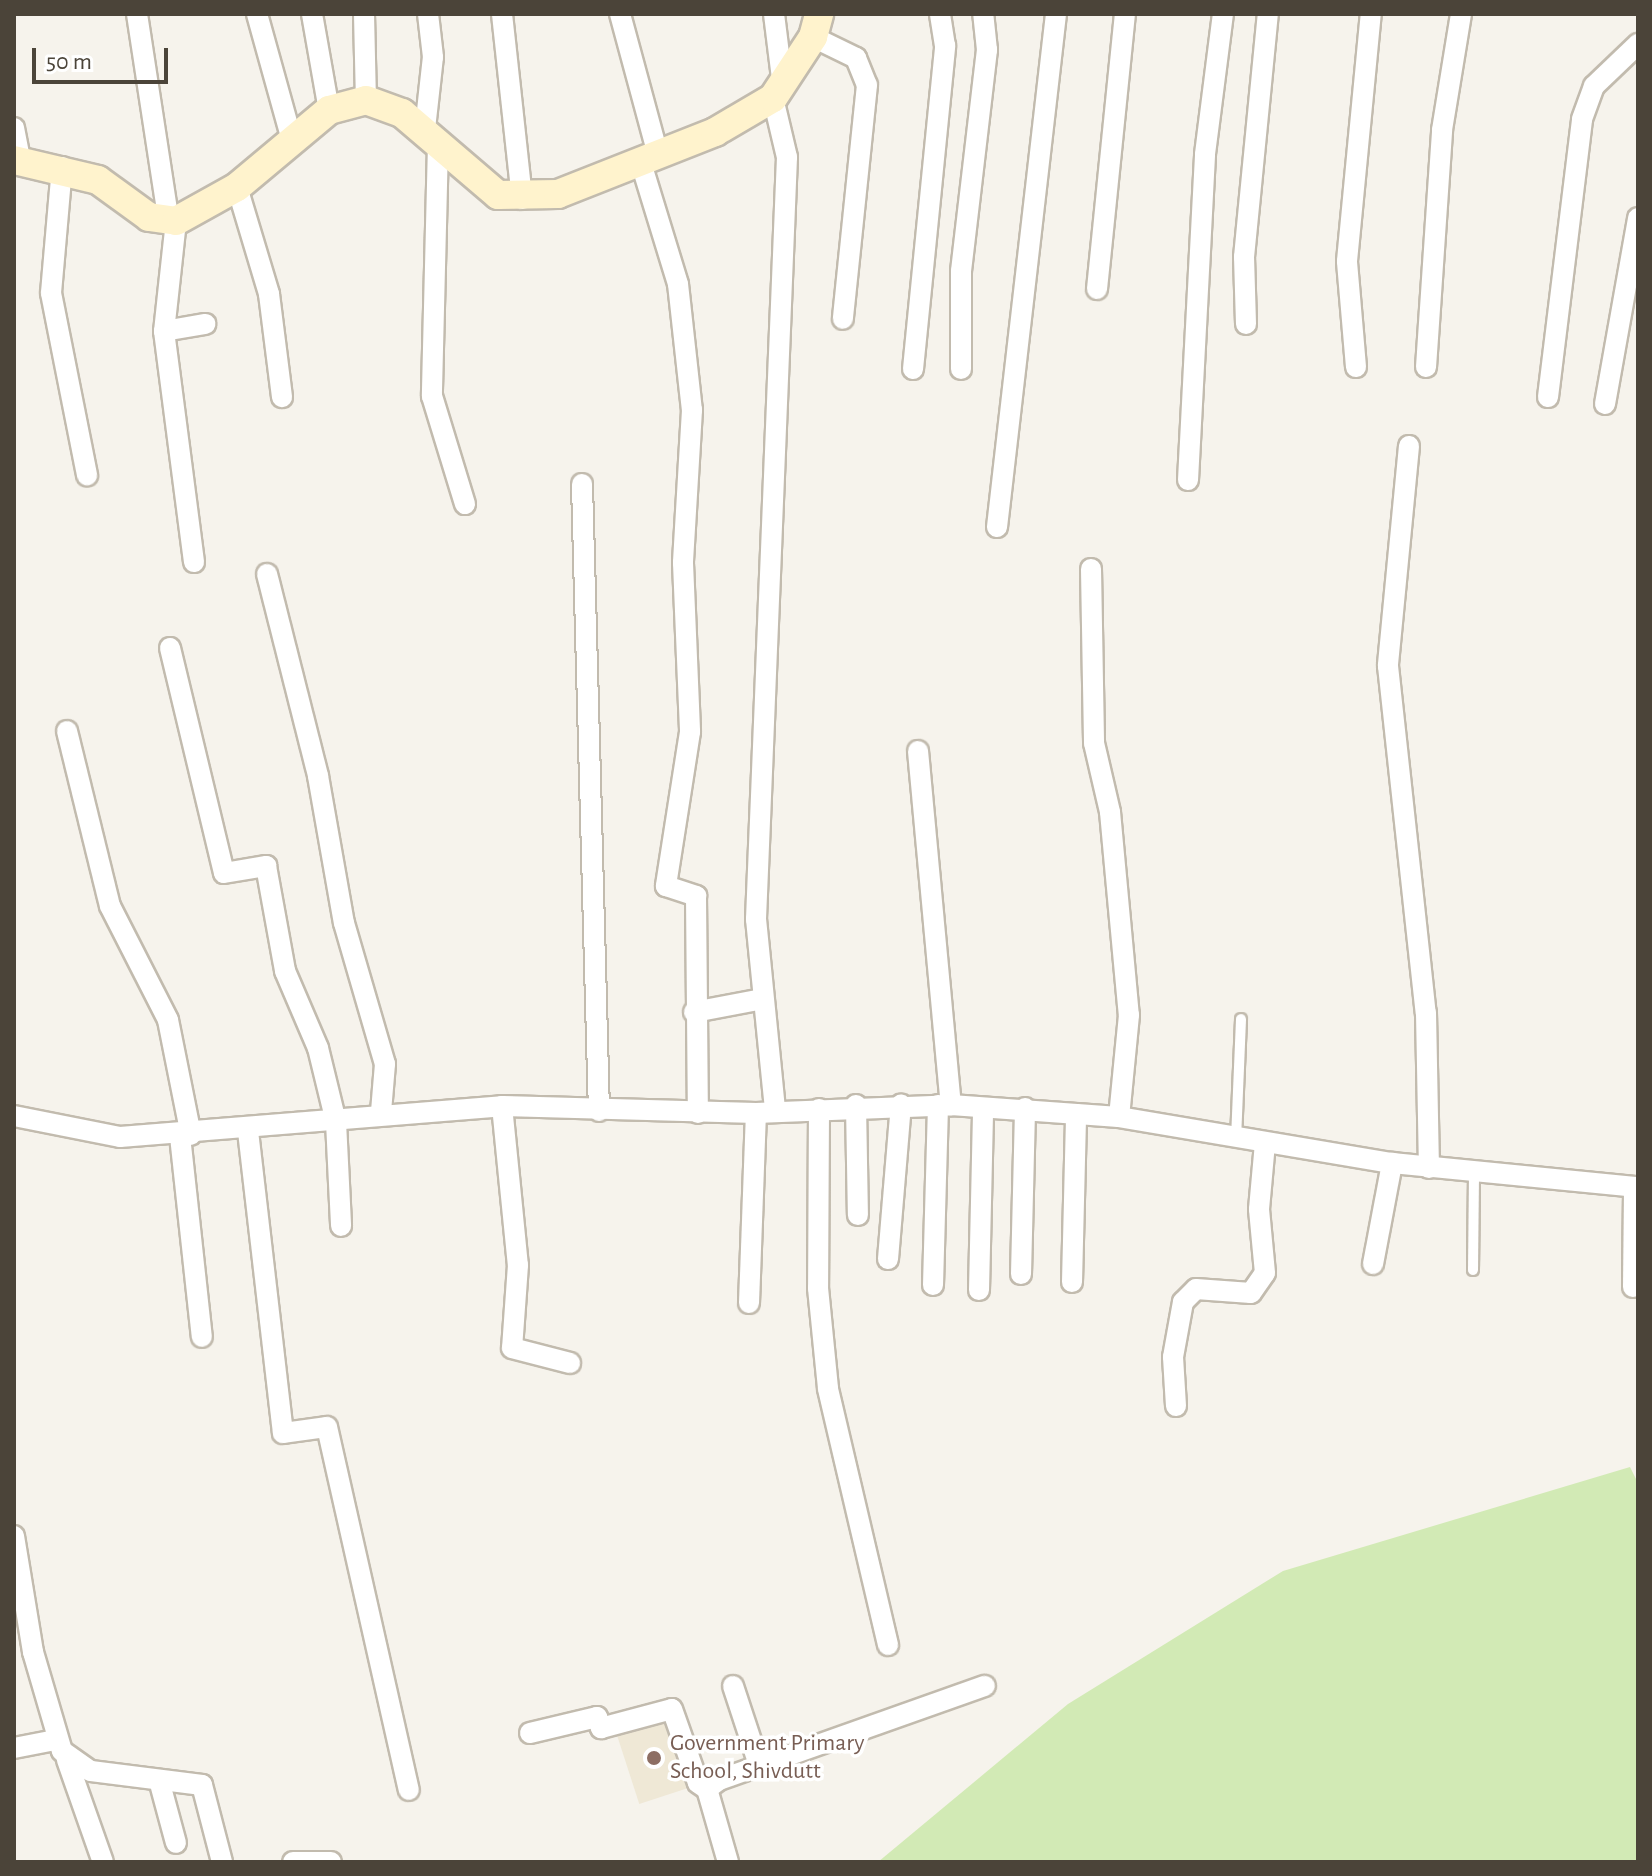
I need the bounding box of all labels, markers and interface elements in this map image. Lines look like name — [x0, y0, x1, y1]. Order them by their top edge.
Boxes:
scale bar — [36, 32, 172, 82]
text: 50 m — [46, 50, 92, 74]
place label: Government Primary School, Shivdutt — [670, 1730, 864, 1786]
marker: Government Primary School, Shivdutt — [645, 1749, 663, 1767]

